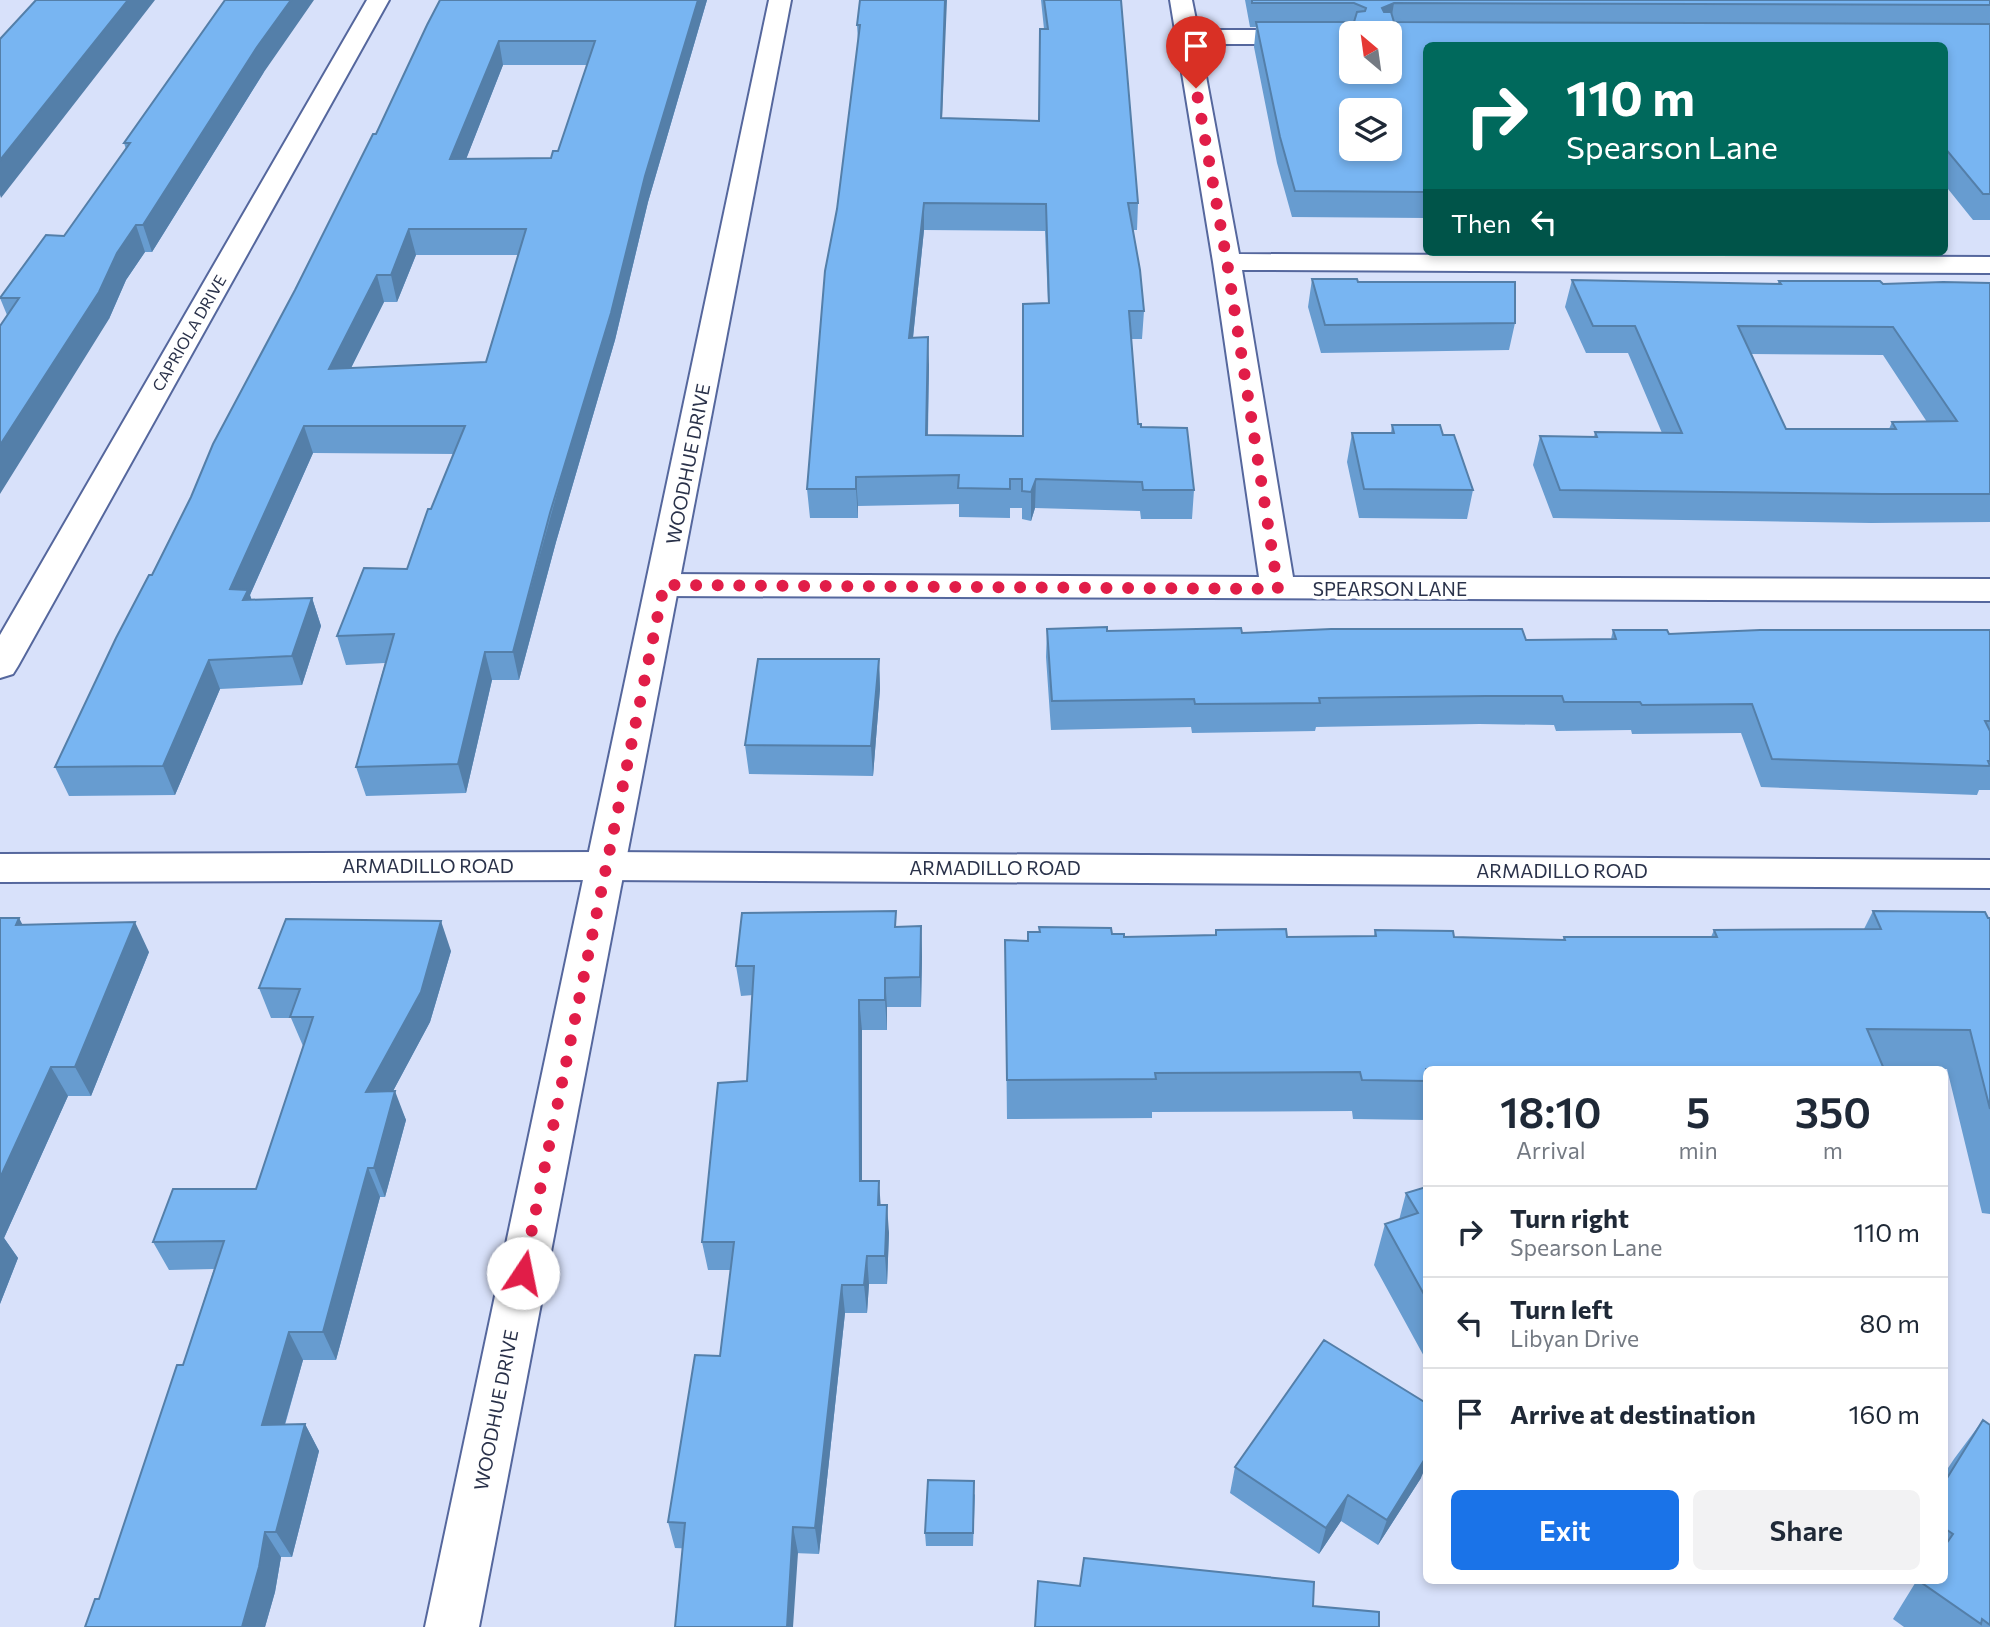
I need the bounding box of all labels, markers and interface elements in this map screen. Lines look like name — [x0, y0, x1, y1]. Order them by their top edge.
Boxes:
pin — [1166, 16, 1226, 88]
north arrow — [1339, 21, 1402, 84]
map controls — [1339, 21, 1402, 161]
icon: arrive — [1177, 27, 1215, 65]
text: 110 m — [1566, 66, 1695, 126]
icon: right — [1451, 70, 1542, 161]
button: layers — [1339, 98, 1402, 161]
text: Spearson Lane — [1566, 126, 1778, 166]
icon: left — [1525, 203, 1563, 241]
text: Then — [1451, 207, 1511, 238]
street label: CAPRIOLA DRIVE — [148, 271, 230, 394]
street label: WOODHUE DRIVE — [661, 382, 714, 546]
street label: SPEARSON LANE — [1313, 577, 1467, 600]
street label: ARMADILLO ROAD — [342, 854, 514, 877]
street label: ARMADILLO ROAD — [909, 856, 1081, 879]
street label: ARMADILLO ROAD — [1476, 859, 1648, 882]
text: 18:10 — [1500, 1085, 1602, 1137]
text: 5 — [1686, 1085, 1710, 1137]
text: 350 — [1795, 1085, 1871, 1137]
text: Arrival — [1516, 1136, 1586, 1164]
text: min — [1679, 1136, 1718, 1164]
text: m — [1823, 1136, 1843, 1164]
text: Turn right — [1510, 1202, 1629, 1233]
icon: right — [1451, 1213, 1489, 1251]
text: 110 m — [1853, 1216, 1920, 1247]
text: Spearson Lane — [1510, 1233, 1662, 1261]
position arrow — [486, 1236, 560, 1310]
text: Turn left — [1510, 1293, 1613, 1324]
icon: left — [1451, 1304, 1489, 1342]
text: 80 m — [1860, 1307, 1920, 1338]
text: Libyan Drive — [1510, 1324, 1639, 1352]
street label: WOODHUE DRIVE — [469, 1328, 522, 1492]
icon: arrive — [1451, 1395, 1489, 1433]
text: Arrive at destination — [1510, 1398, 1756, 1429]
text: 160 m — [1848, 1398, 1920, 1429]
button: Exit — [1451, 1490, 1679, 1570]
button: Share — [1693, 1490, 1920, 1570]

